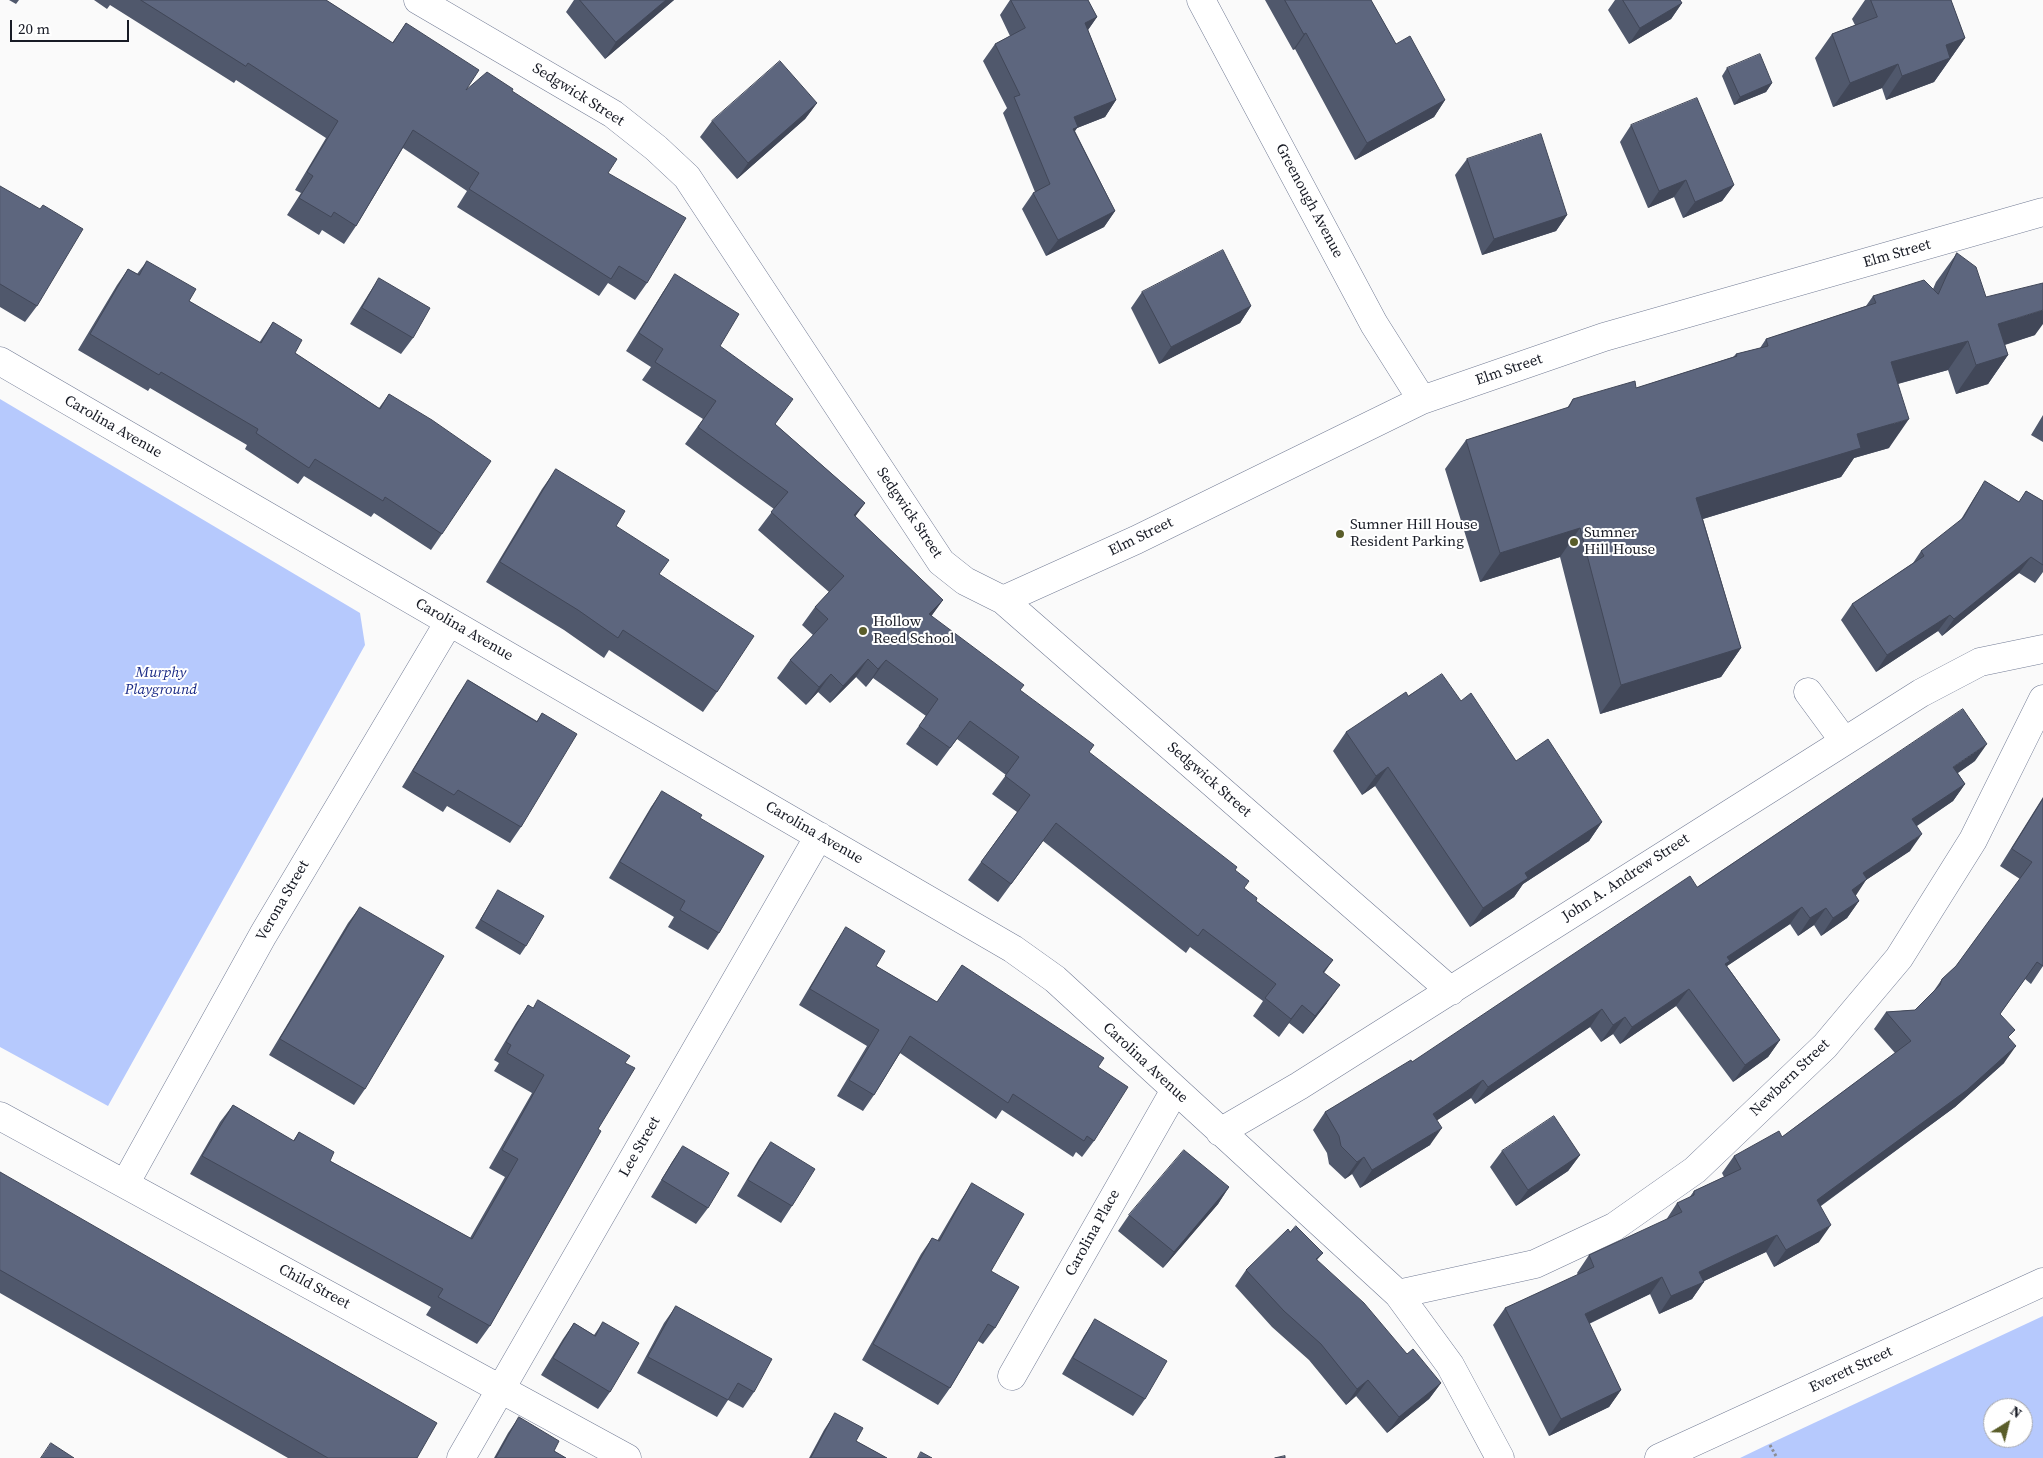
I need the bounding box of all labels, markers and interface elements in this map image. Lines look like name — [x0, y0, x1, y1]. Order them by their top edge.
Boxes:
scale bar — [12, 10, 131, 42]
text: 20 m — [18, 18, 50, 39]
street label: Sedgwick Street — [529, 60, 627, 130]
street label: Greenough Avenue — [1271, 141, 1347, 261]
street label: Elm Street — [1861, 236, 1933, 272]
street label: Elm Street — [1473, 350, 1545, 390]
street label: Carolina Avenue — [61, 392, 165, 462]
street label: Sedgwick Street — [872, 464, 946, 562]
street label: Elm Street — [1106, 514, 1176, 560]
place label: Sumner Hill House Resident Parking — [1350, 516, 1478, 551]
place label: Sumner Hill House — [1584, 524, 1655, 559]
marker: Sumner Hill House Resident Parking — [1334, 528, 1346, 540]
marker: Sumner Hill House — [1568, 536, 1580, 548]
street label: Carolina Avenue — [412, 595, 516, 665]
place label: Hollow Reed School — [873, 613, 955, 648]
marker: Hollow Reed School — [857, 625, 869, 637]
park label: Murphy Playground — [125, 664, 197, 699]
street label: Sedgwick Street — [1163, 739, 1255, 821]
street label: Carolina Avenue — [762, 798, 866, 868]
street label: John A. Andrew Street — [1559, 830, 1693, 926]
street label: Verona Street — [253, 857, 313, 945]
street label: Carolina Avenue — [1099, 1019, 1191, 1107]
street label: Newbern Street — [1747, 1036, 1833, 1120]
street label: Lee Street — [616, 1114, 664, 1180]
street label: Carolina Place — [1062, 1187, 1124, 1279]
street label: Child Street — [275, 1261, 353, 1313]
street label: Everett Street — [1807, 1343, 1895, 1397]
north arrow — [1983, 1398, 2033, 1448]
text: N — [2006, 1401, 2026, 1423]

